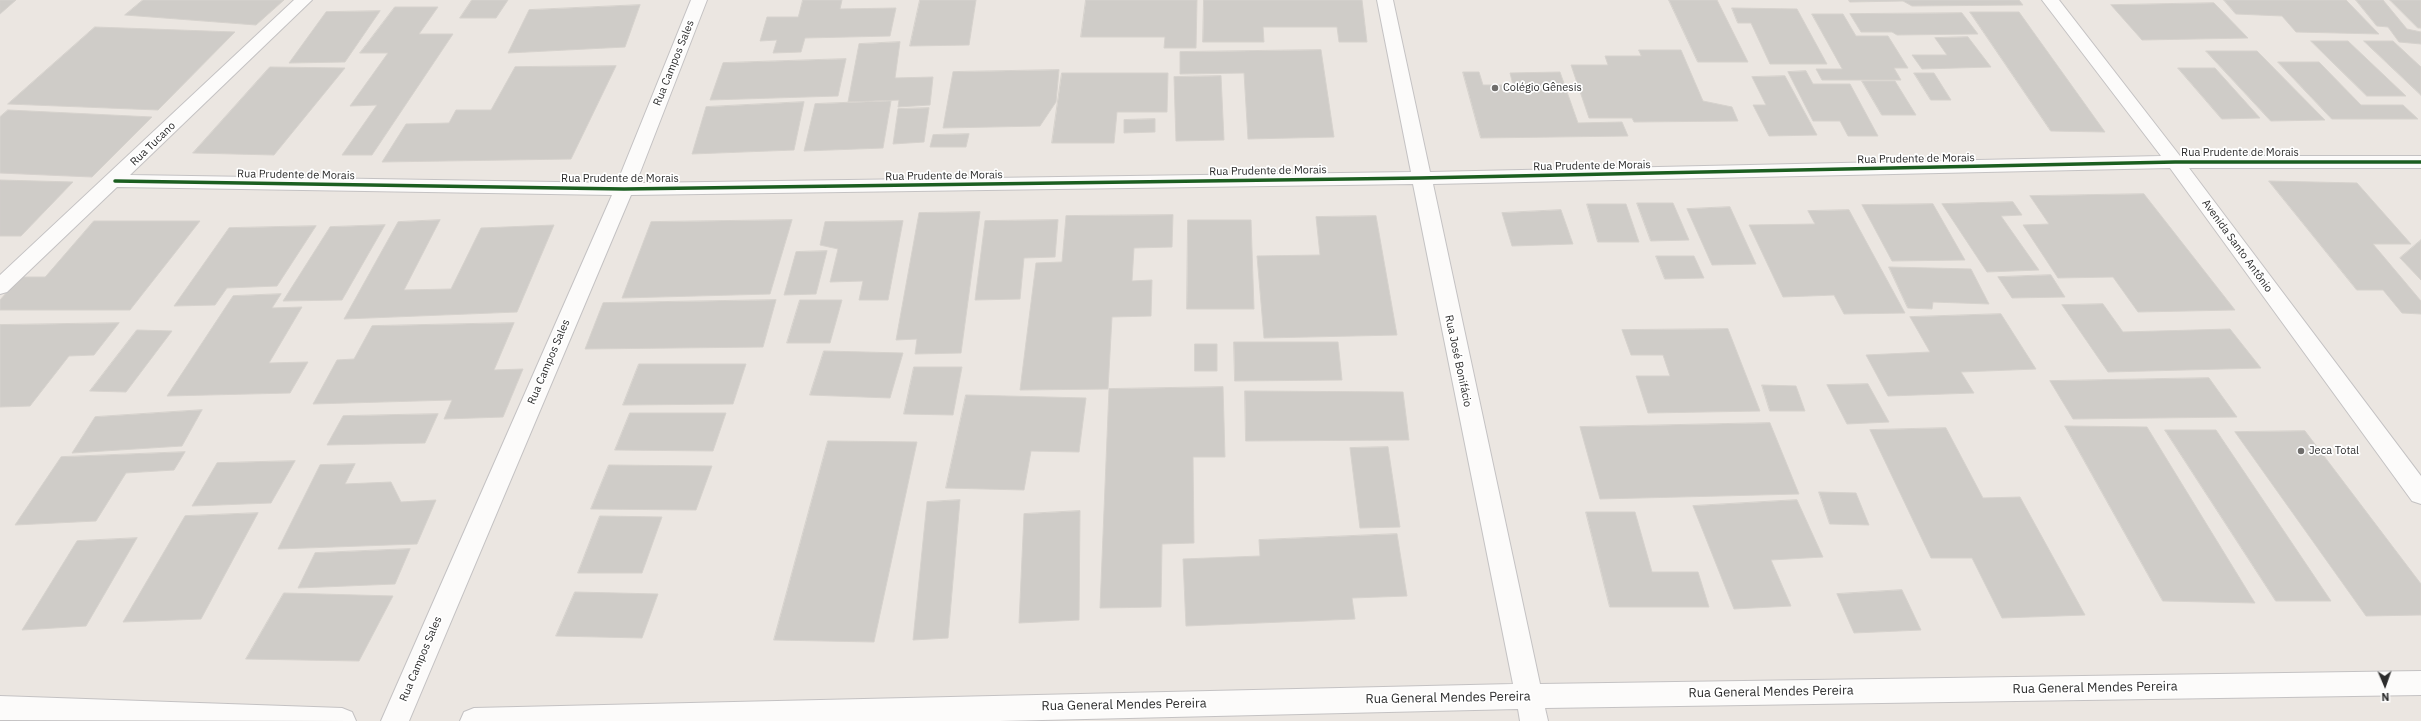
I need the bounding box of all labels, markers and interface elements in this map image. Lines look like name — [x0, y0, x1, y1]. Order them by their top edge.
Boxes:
street label: Rua Campos Sales — [651, 18, 697, 108]
place label: Colégio Gênesis — [1503, 81, 1582, 95]
marker: Colégio Gênesis — [1490, 83, 1500, 93]
street label: Rua Tucano — [128, 119, 178, 169]
street label: Rua Prudente de Morais — [2181, 146, 2299, 160]
street label: Rua Prudente de Morais — [1857, 151, 1975, 167]
street label: Rua Prudente de Morais — [1533, 158, 1651, 174]
street label: Rua Prudente de Morais — [1209, 163, 1327, 179]
street label: Rua Prudente de Morais — [237, 167, 355, 183]
street label: Rua Prudente de Morais — [885, 168, 1003, 184]
street label: Rua Prudente de Morais — [561, 172, 679, 186]
street label: Avenida Santo Antônio — [2199, 197, 2275, 295]
street label: Rua José Bonifácio — [1442, 314, 1474, 408]
street label: Rua Campos Sales — [525, 317, 573, 407]
place label: Jeca Total — [2309, 444, 2359, 458]
marker: Jeca Total — [2296, 446, 2306, 456]
street label: Rua Campos Sales — [397, 614, 445, 704]
north arrow — [2365, 665, 2405, 705]
street label: Rua General Mendes Pereira — [2012, 679, 2178, 697]
street label: Rua General Mendes Pereira — [1688, 683, 1854, 701]
street label: Rua General Mendes Pereira — [1365, 689, 1531, 707]
text: N — [2381, 690, 2390, 704]
street label: Rua General Mendes Pereira — [1041, 696, 1207, 714]

